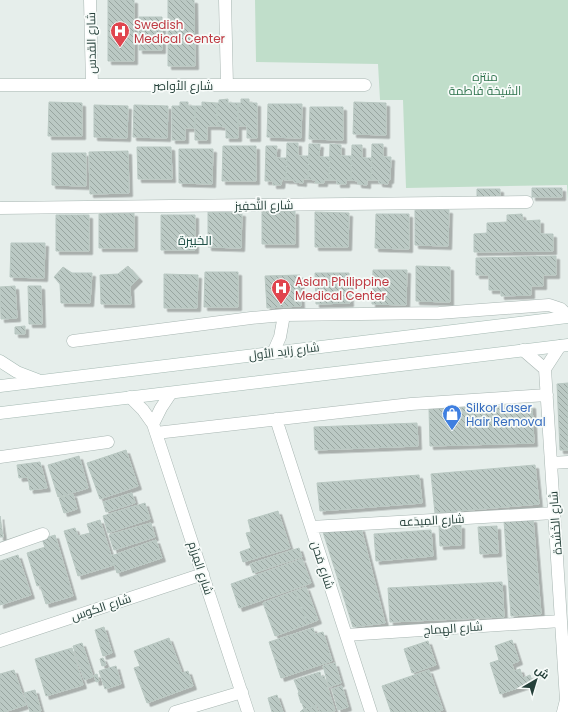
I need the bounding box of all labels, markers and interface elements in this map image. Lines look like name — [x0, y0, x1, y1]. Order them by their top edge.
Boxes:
street label: شارع القدس — [82, 12, 100, 74]
place label: Swedish Medical Center — [134, 16, 226, 47]
hospital icon: Swedish Medical Center — [109, 20, 131, 48]
park label: منتزه الشيخة فاطمة — [449, 68, 521, 99]
street label: شارع الأواصِر — [152, 77, 213, 94]
street label: شارع التَّحفِيز — [234, 196, 293, 214]
district label: الخبيرة — [178, 231, 212, 250]
place label: Asian Philippine Medical Center — [295, 273, 389, 304]
hospital icon: Asian Philippine Medical Center — [270, 277, 292, 305]
street label: شارع زايد الأول — [248, 338, 320, 364]
place label: Silkor Laser Hair Removal — [466, 399, 546, 430]
shop icon: Silkor Laser Hair Removal — [441, 403, 463, 431]
street label: شارع الخَشدة — [544, 490, 566, 555]
street label: شارع المِيدَعه — [399, 510, 465, 530]
street label: شارع المِرزَم — [184, 539, 218, 597]
street label: شارع مَحن — [307, 539, 339, 591]
street label: شارع الكوس — [69, 589, 133, 625]
street label: شارع الهِماج — [423, 617, 483, 639]
north arrow — [516, 660, 556, 700]
text: ش — [532, 661, 553, 683]

